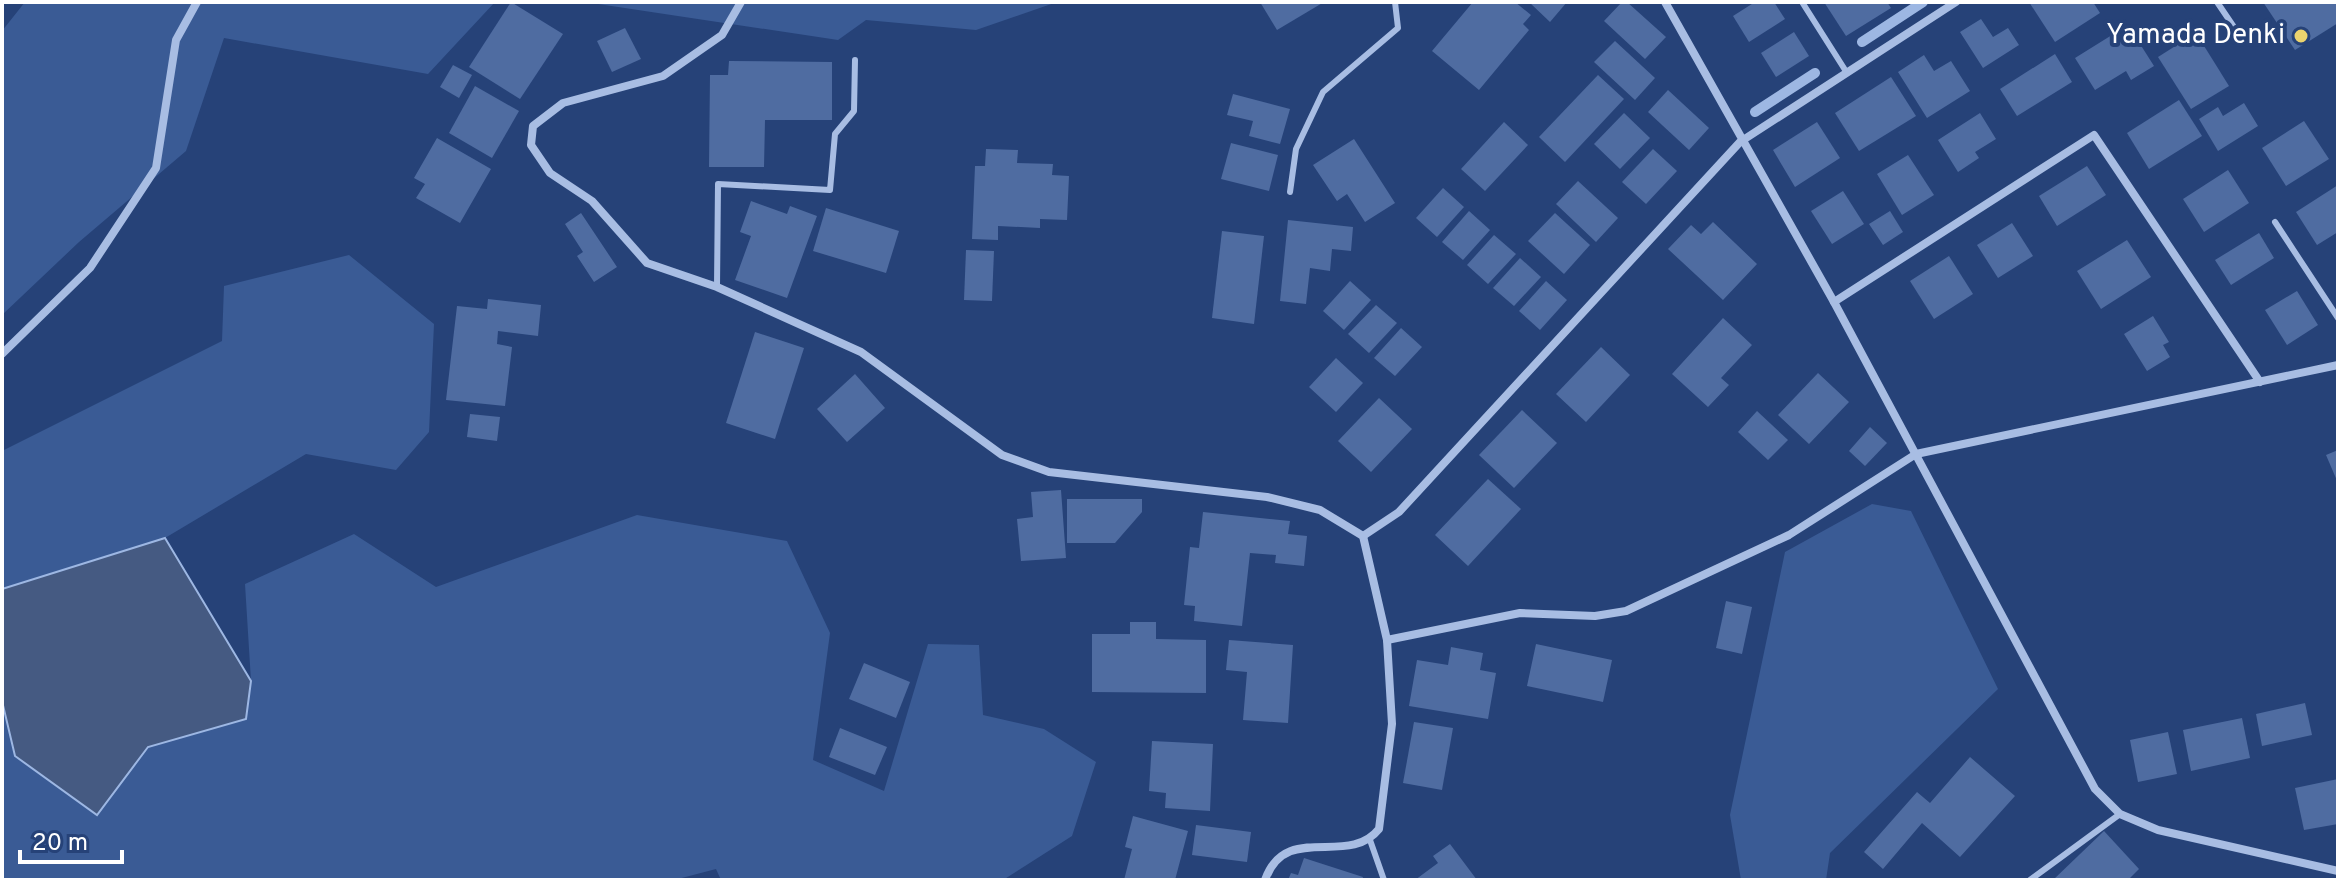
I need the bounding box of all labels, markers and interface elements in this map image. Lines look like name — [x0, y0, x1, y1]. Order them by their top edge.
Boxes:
place label: Yamada Denki — [2106, 18, 2285, 54]
marker: Yamada Denki — [2292, 27, 2310, 45]
scale bar — [20, 814, 122, 864]
text: 20 m — [32, 829, 88, 859]

